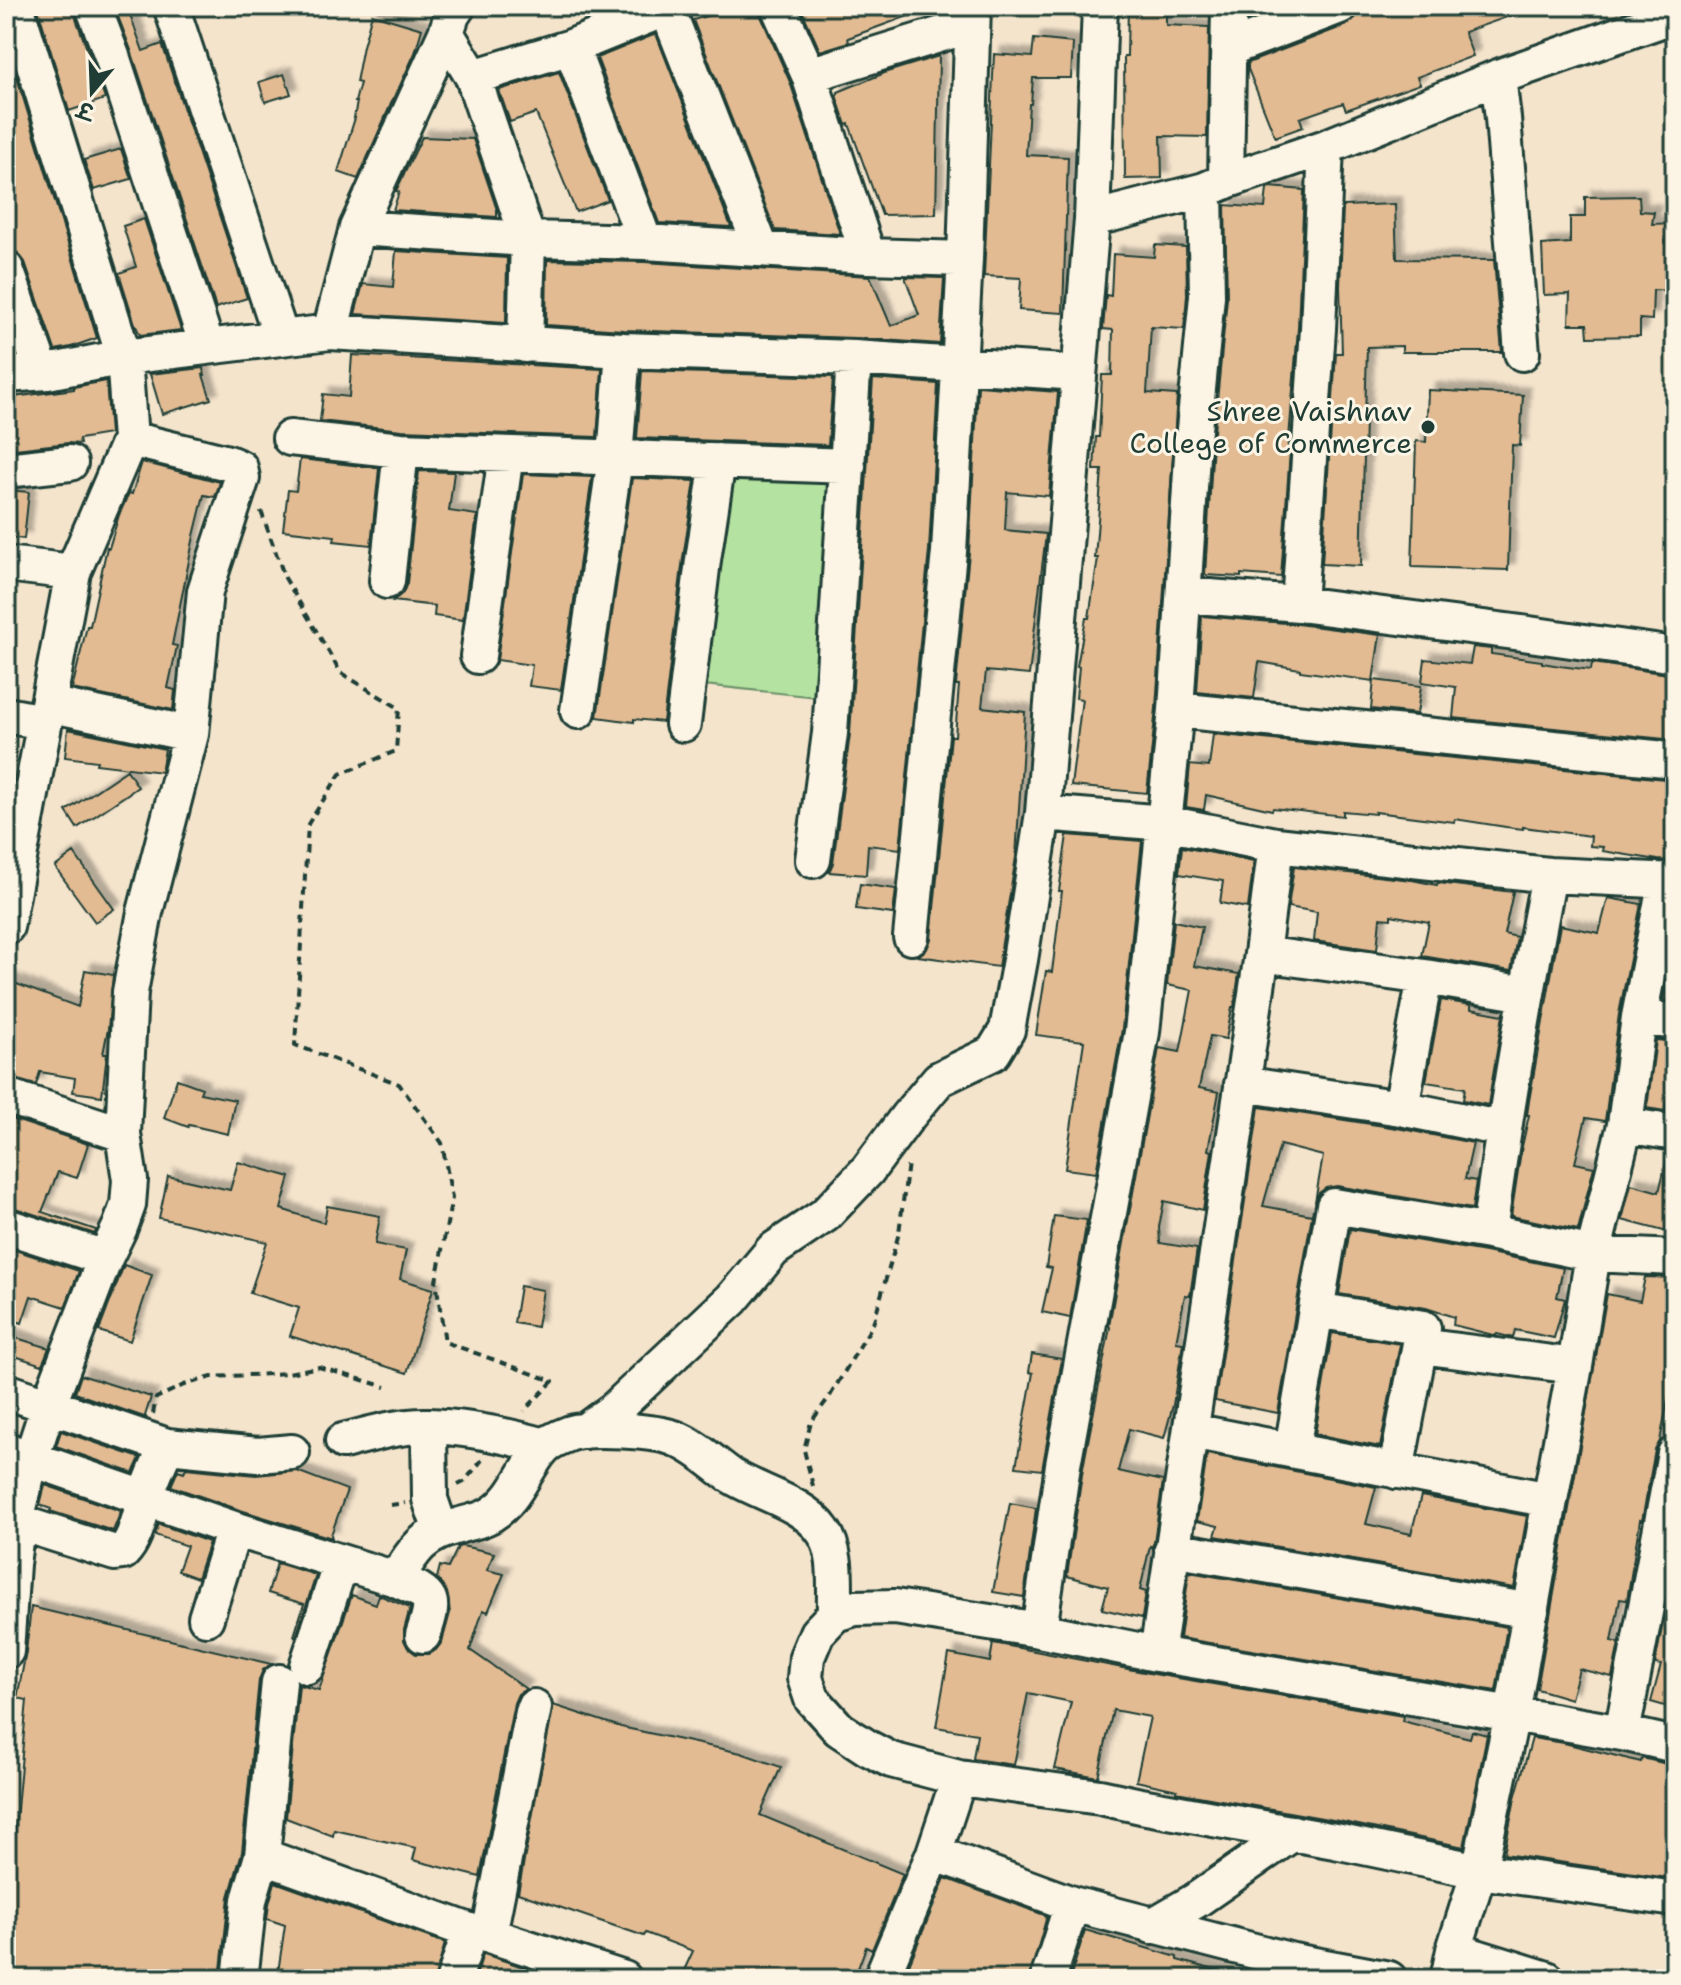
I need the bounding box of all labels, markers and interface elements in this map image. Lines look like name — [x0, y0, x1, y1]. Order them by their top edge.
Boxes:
north arrow — [52, 52, 132, 132]
text: उ — [72, 94, 99, 127]
place label: Shree Vaishnav College of Commerce — [1130, 392, 1412, 462]
marker: Shree Vaishnav College of Commerce — [1419, 418, 1437, 436]

